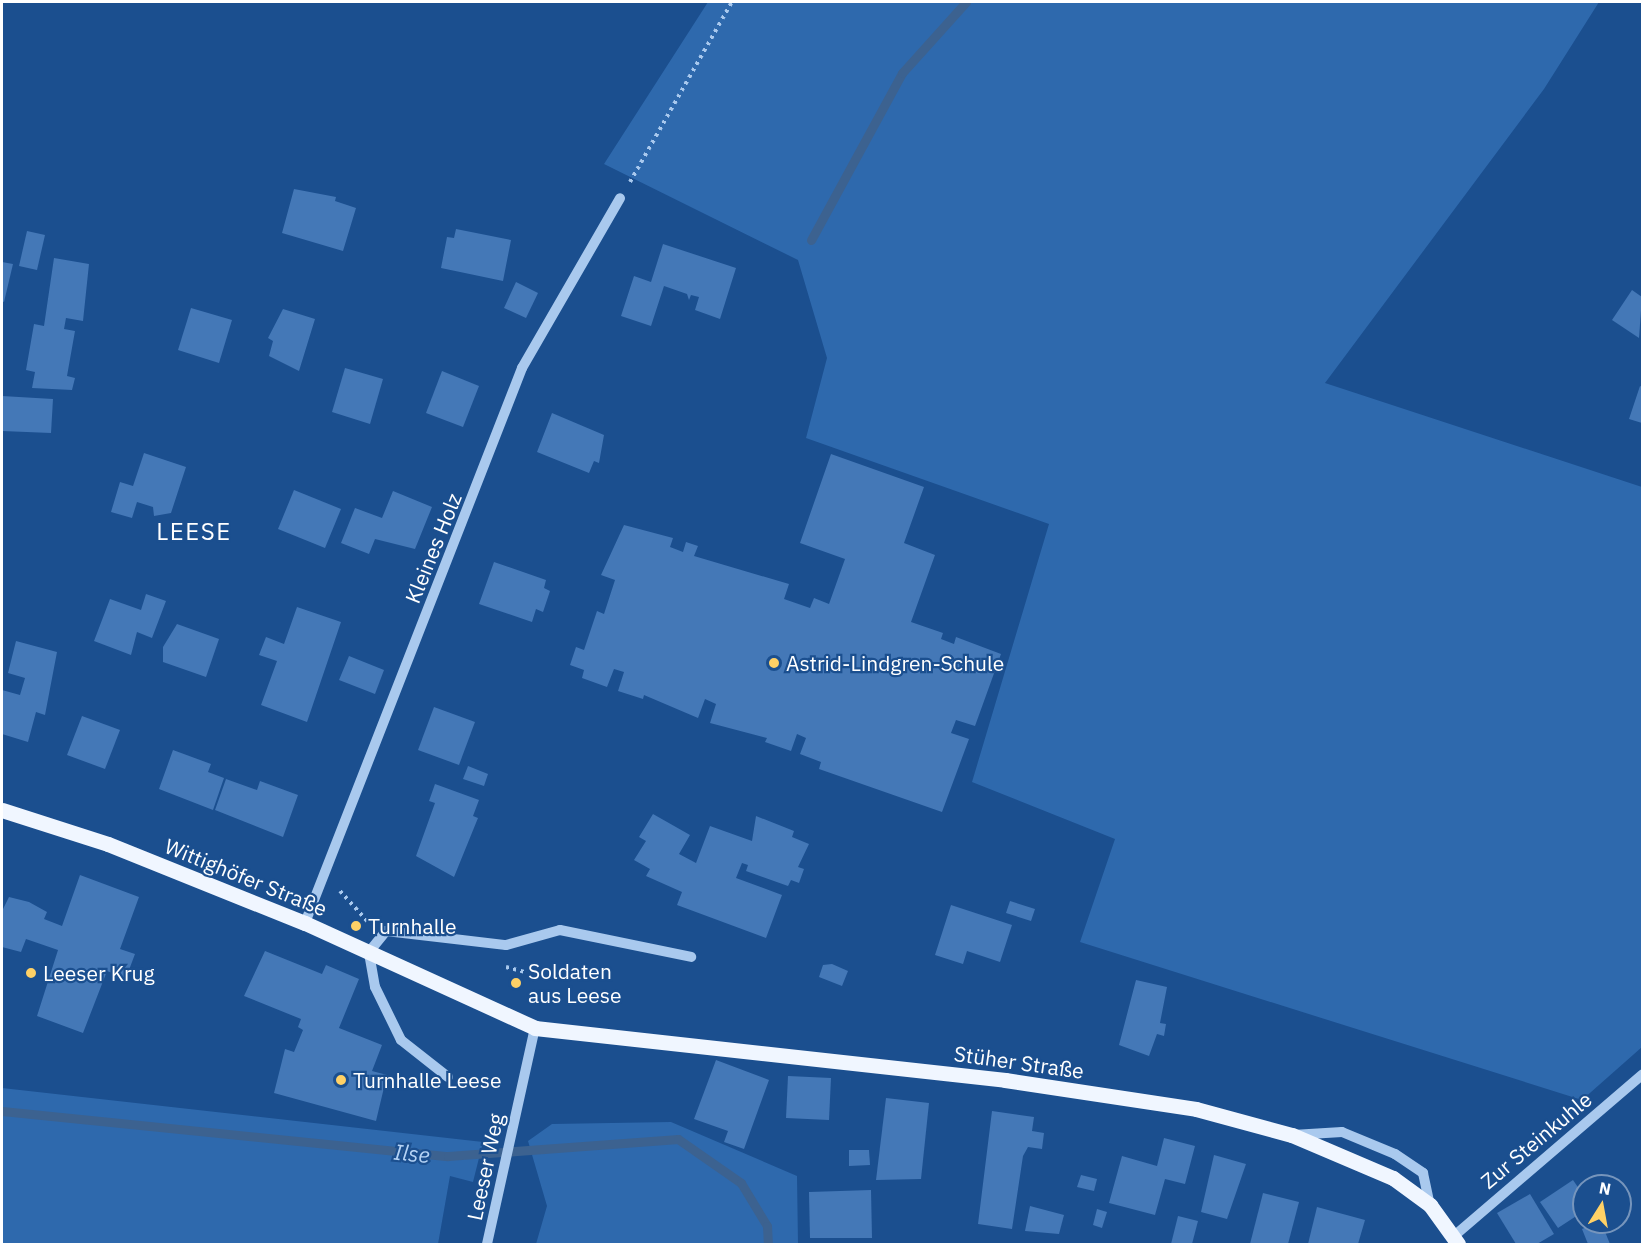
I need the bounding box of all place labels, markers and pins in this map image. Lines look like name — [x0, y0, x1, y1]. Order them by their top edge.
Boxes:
place label: Astrid-Lindgren-Schule — [786, 650, 1004, 676]
marker: Astrid-Lindgren-Schule — [767, 656, 781, 670]
place label: Turnhalle — [368, 913, 457, 939]
marker: Turnhalle — [349, 919, 363, 933]
place label: Soldaten aus Leese — [528, 958, 621, 1008]
place label: Leeser Krug — [43, 960, 155, 986]
marker: Leeser Krug — [24, 966, 38, 980]
marker: Soldaten aus Leese — [509, 976, 523, 990]
place label: Turnhalle Leese — [353, 1067, 502, 1093]
marker: Turnhalle Leese — [334, 1073, 348, 1087]

